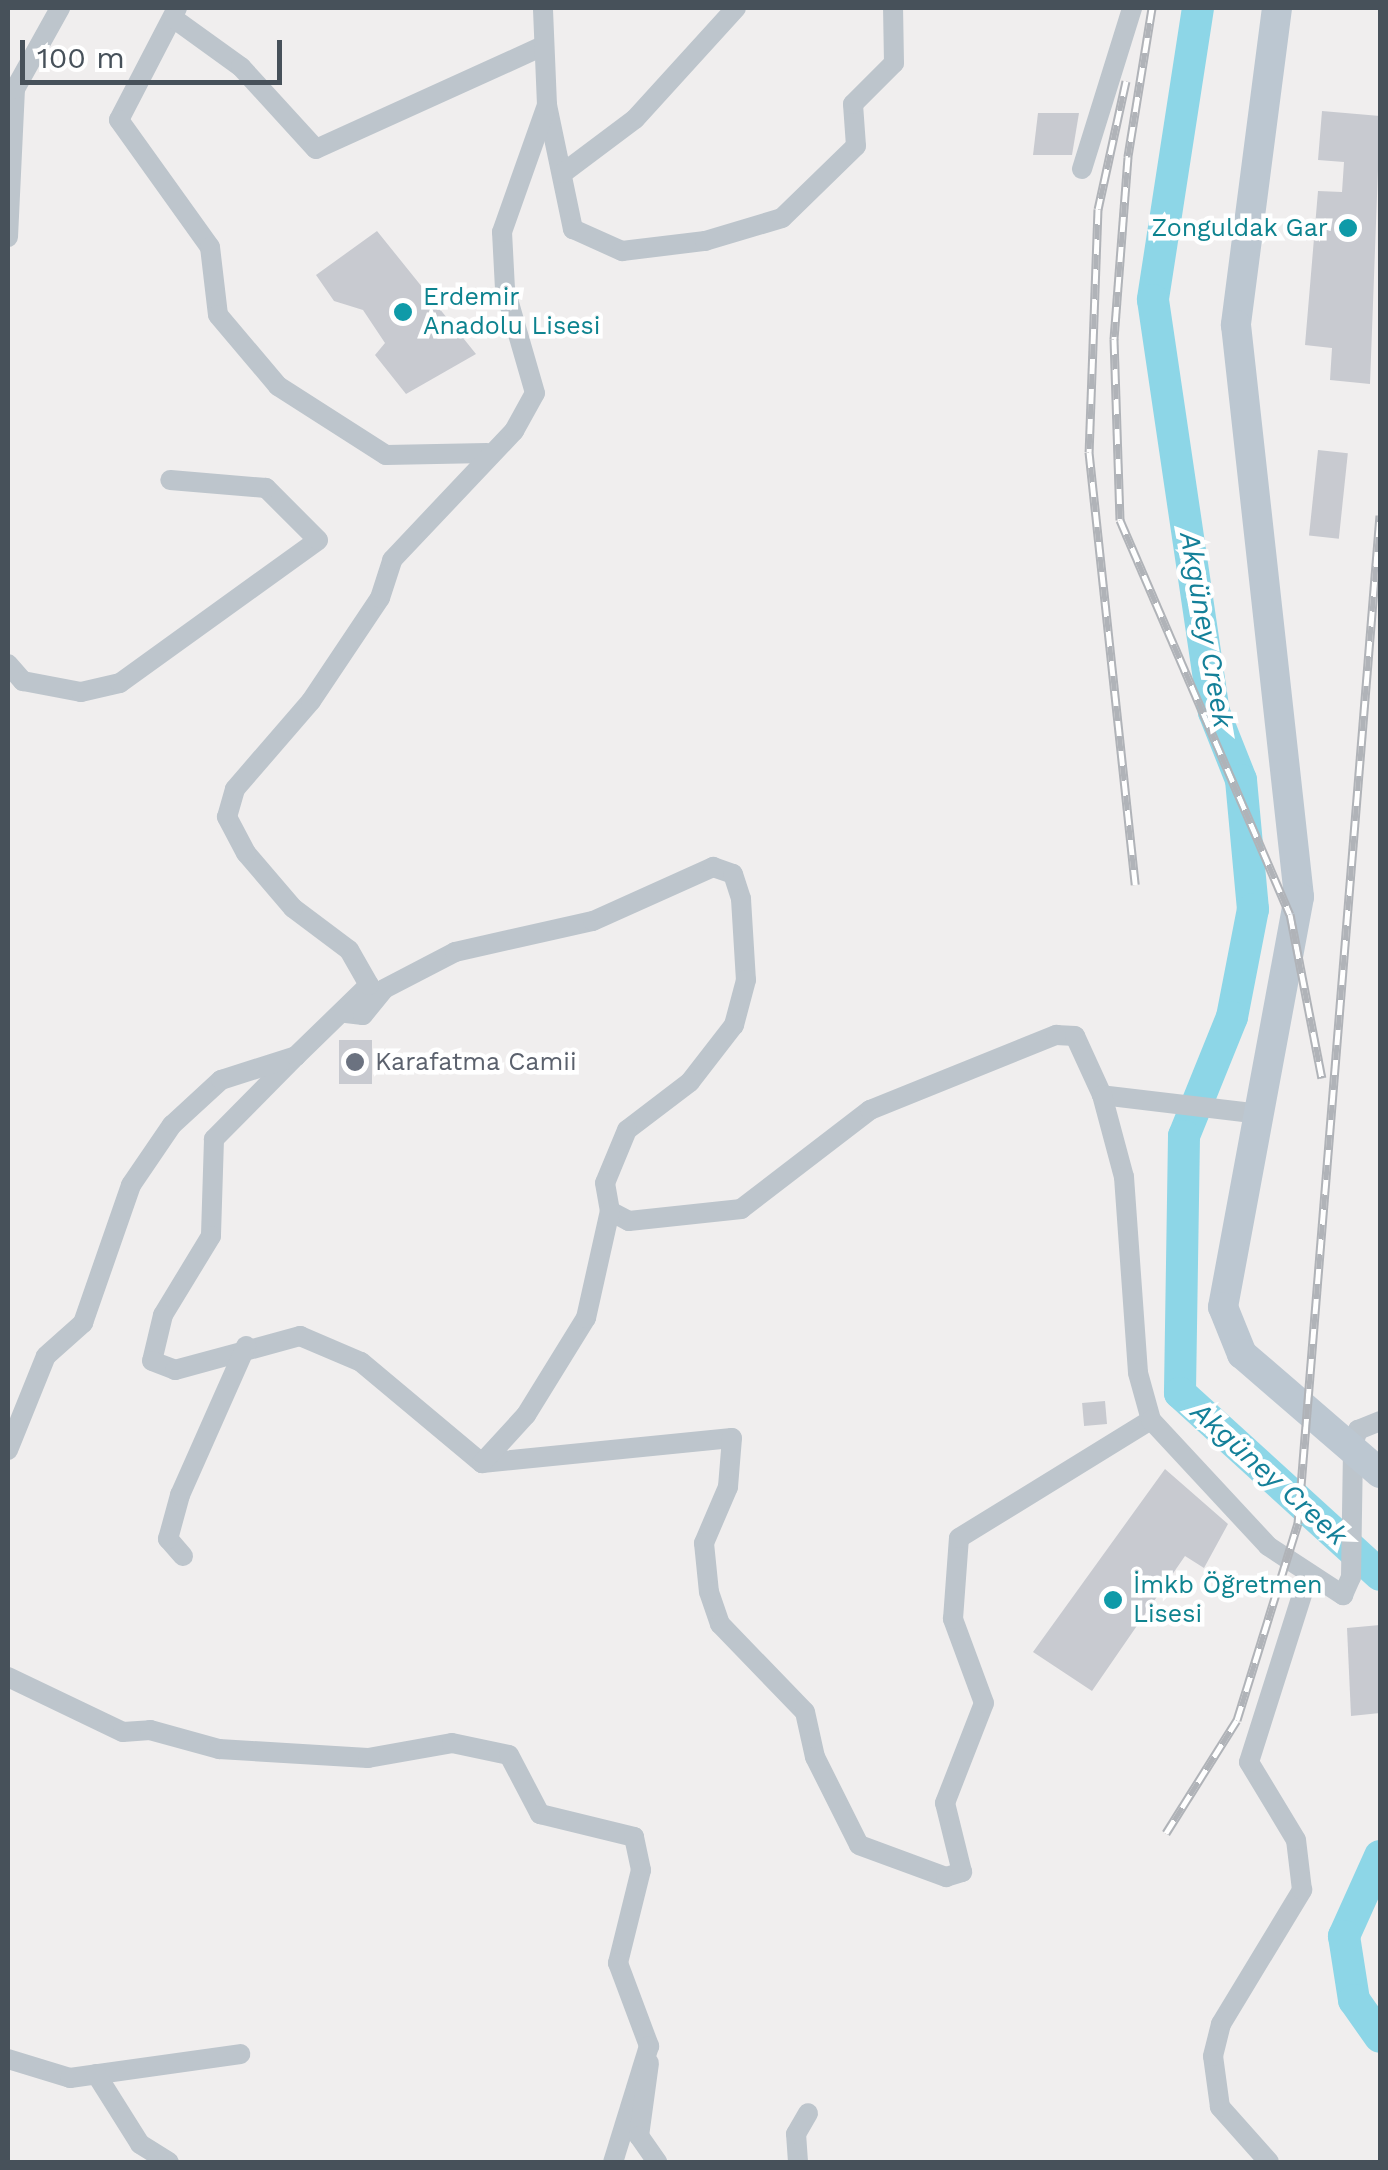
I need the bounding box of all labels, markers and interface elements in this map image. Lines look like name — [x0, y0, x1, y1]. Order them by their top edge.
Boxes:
scale bar — [25, 20, 288, 82]
text: 100 m — [37, 40, 125, 75]
place label: Zonguldak Gar — [1151, 213, 1328, 243]
marker: Zonguldak Gar — [1337, 217, 1359, 239]
place label: Erdemir Anadolu Lisesi — [423, 283, 600, 342]
marker: Erdemir Anadolu Lisesi — [392, 301, 414, 323]
water label: Akgüney Creek — [1172, 529, 1240, 731]
place label: Karafatma Camii — [375, 1047, 577, 1077]
marker: Karafatma Camii — [344, 1051, 366, 1073]
water label: Akgüney Creek — [1184, 1395, 1354, 1553]
place label: İmkb Öğretmen Lisesi — [1133, 1571, 1323, 1630]
marker: İmkb Öğretmen Lisesi — [1102, 1589, 1124, 1611]

